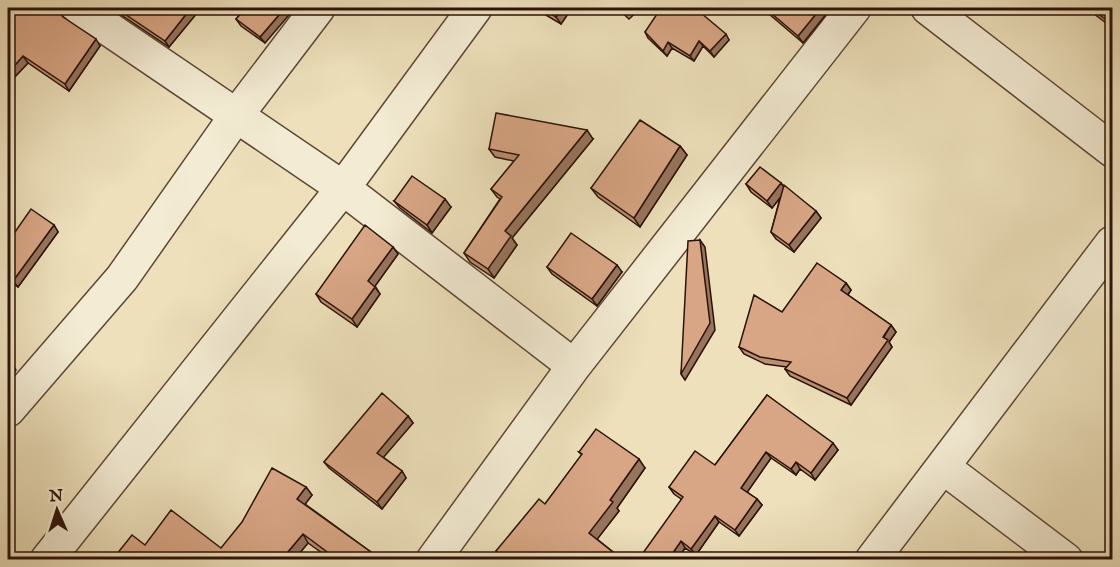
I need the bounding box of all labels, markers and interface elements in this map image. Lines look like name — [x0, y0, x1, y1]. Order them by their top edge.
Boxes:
north arrow — [27, 480, 87, 540]
text: N — [48, 487, 64, 507]

